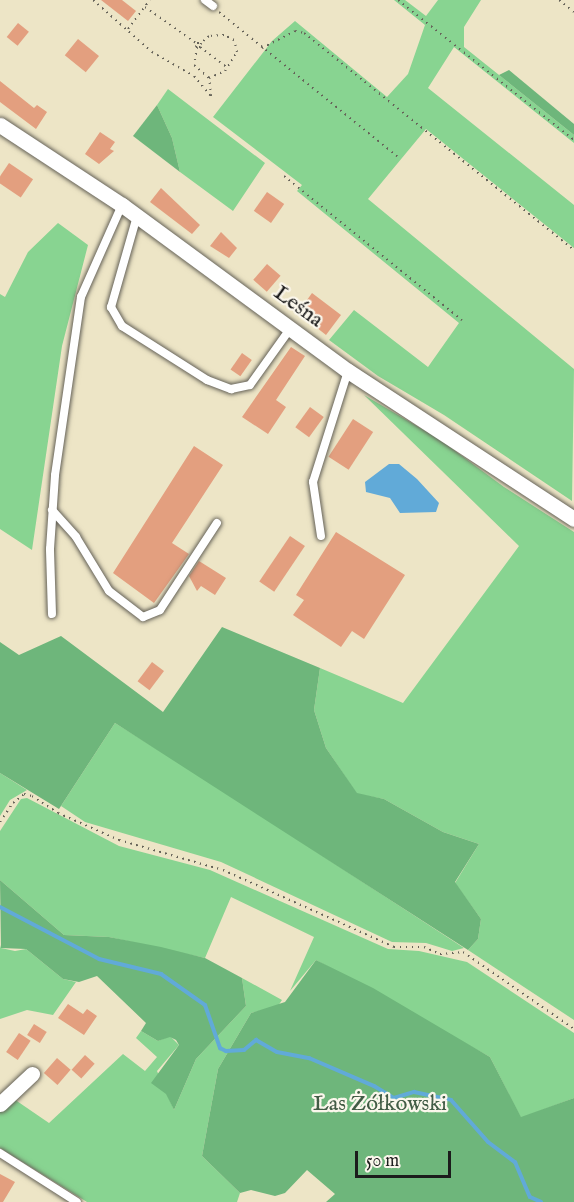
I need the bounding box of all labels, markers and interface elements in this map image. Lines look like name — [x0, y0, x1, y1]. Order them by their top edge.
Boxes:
street label: Leśna — [268, 280, 328, 334]
park label: Las Żółkowski — [313, 1092, 447, 1118]
scale bar — [358, 1139, 454, 1177]
text: 50 m — [366, 1150, 399, 1173]

